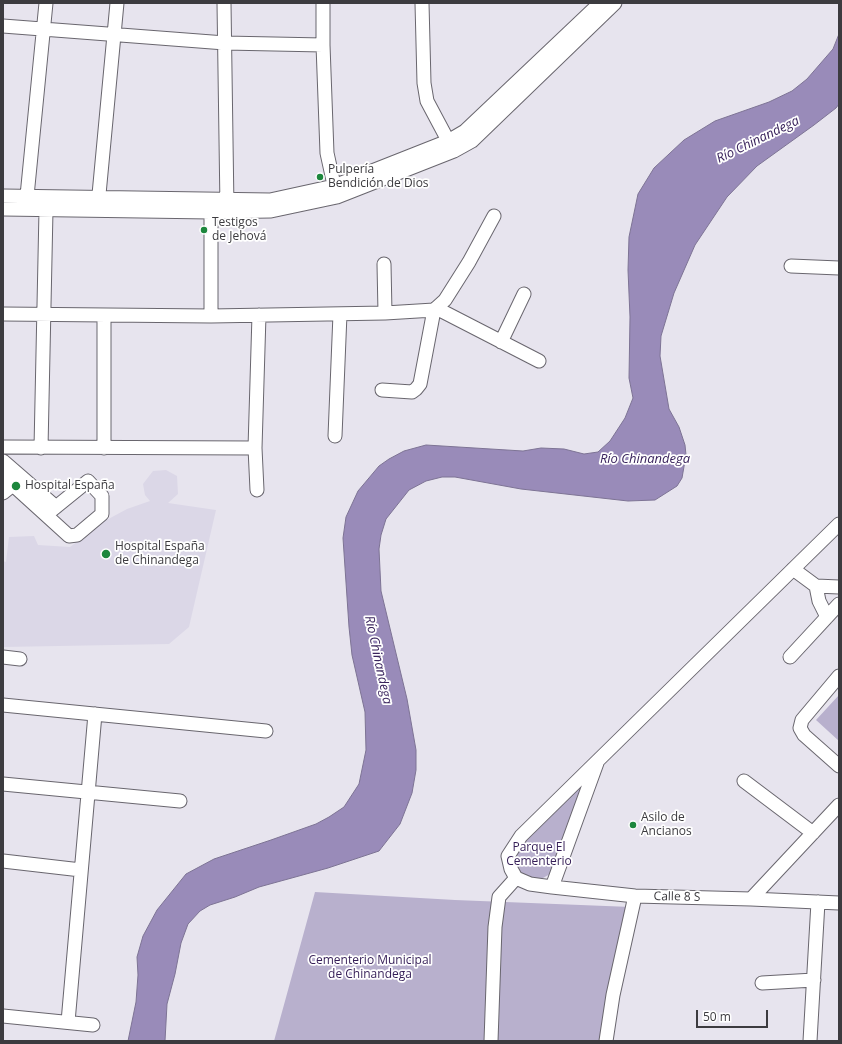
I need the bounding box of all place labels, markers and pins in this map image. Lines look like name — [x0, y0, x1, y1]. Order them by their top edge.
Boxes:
place label: Pulpería Bendición de Dios — [328, 163, 429, 191]
marker: Pulpería Bendición de Dios — [315, 172, 325, 182]
place label: Testigos de Jehová — [212, 216, 266, 244]
marker: Testigos de Jehová — [199, 225, 209, 235]
place label: Hospital España — [25, 479, 115, 493]
marker: Hospital España — [10, 480, 22, 492]
place label: Hospital España de Chinandega — [115, 540, 205, 568]
marker: Hospital España de Chinandega — [100, 548, 112, 560]
place label: Asilo de Ancianos — [641, 811, 692, 839]
marker: Asilo de Ancianos — [628, 820, 638, 830]

